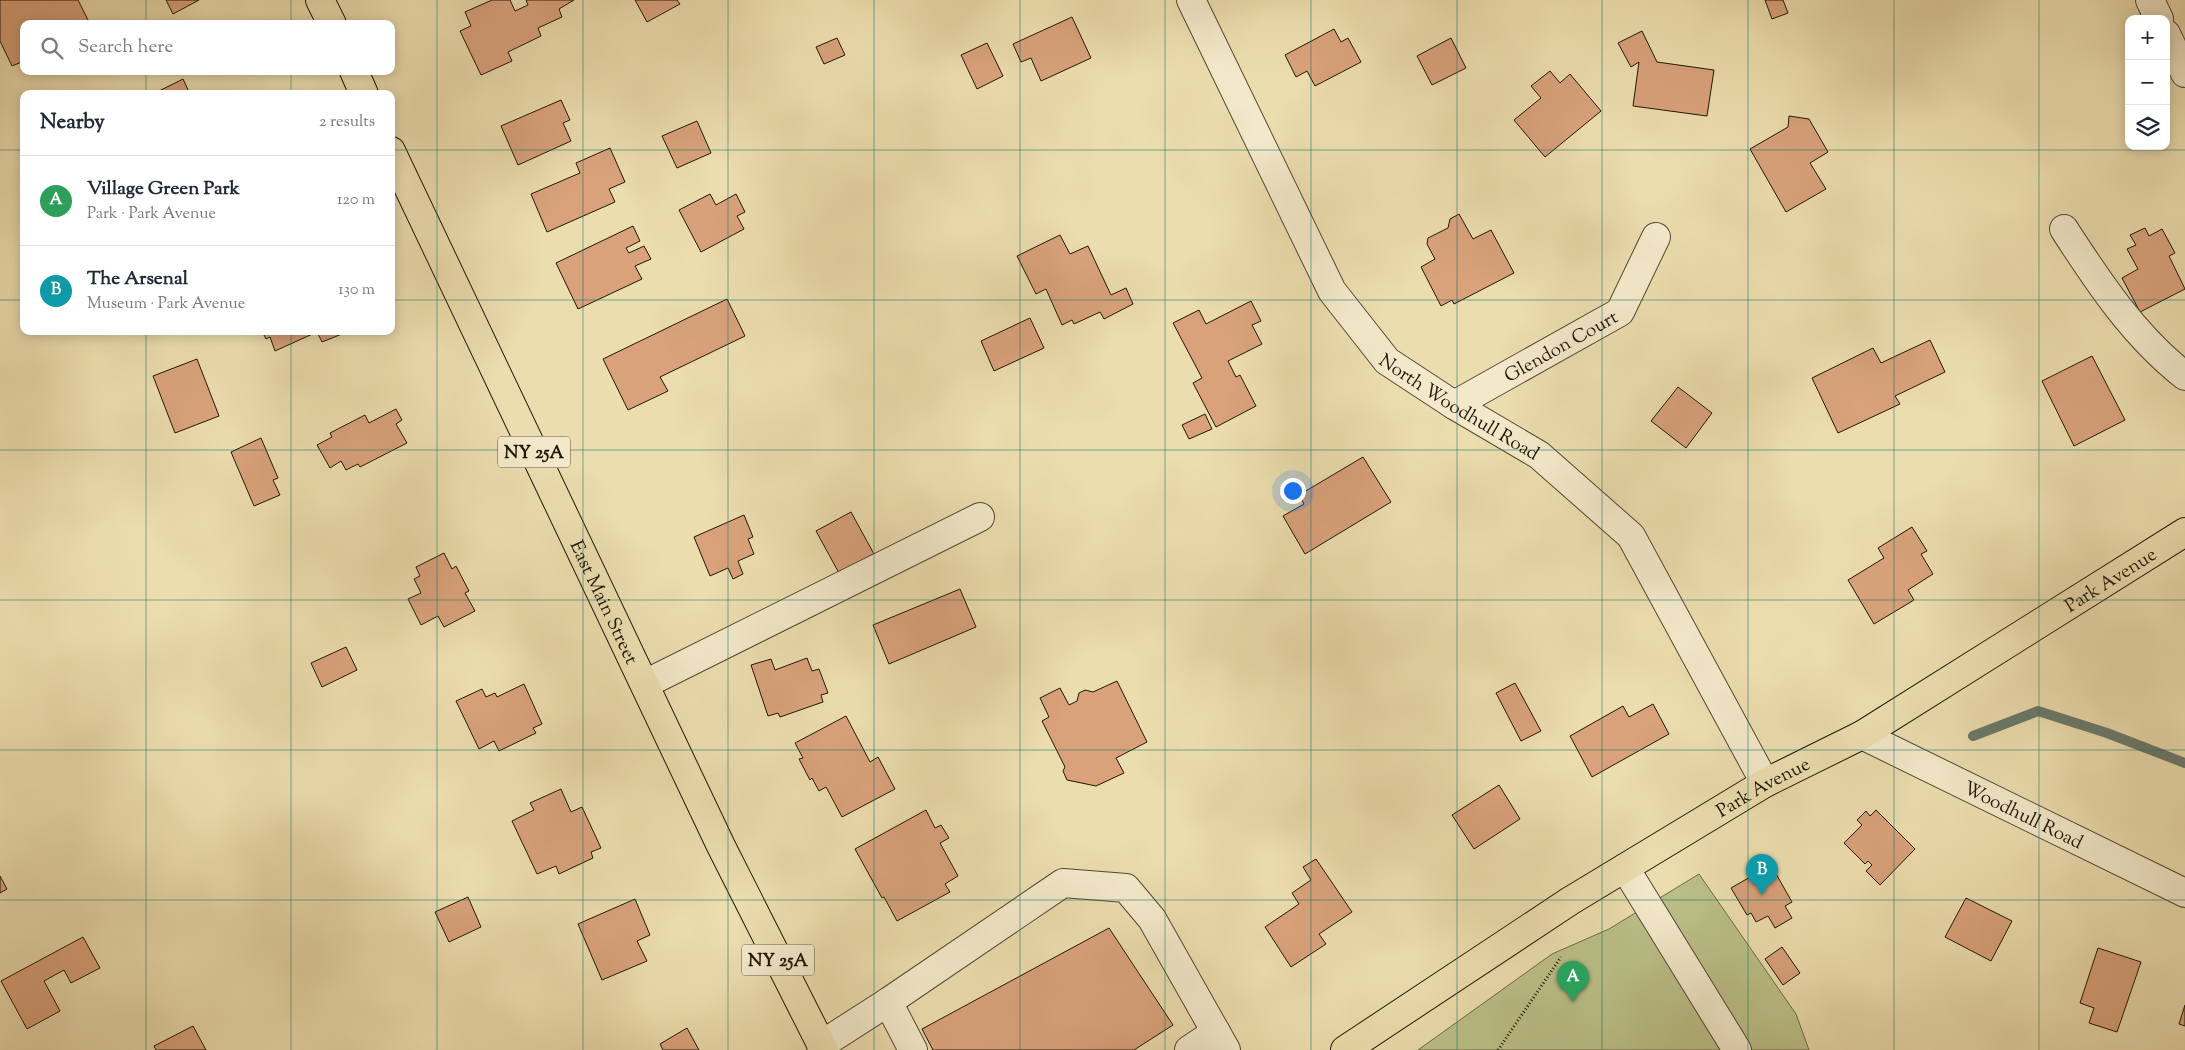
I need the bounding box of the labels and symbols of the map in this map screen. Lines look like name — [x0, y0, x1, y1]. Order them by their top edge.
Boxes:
street label: Glendon Court — [1500, 305, 1624, 390]
street label: North Woodhull Road — [1373, 348, 1544, 468]
road number: NY 25A — [498, 437, 570, 468]
your location — [1280, 478, 1306, 504]
street label: East Main Street — [562, 536, 644, 670]
street label: Park Avenue — [2060, 542, 2163, 620]
street label: Park Avenue — [1712, 752, 1815, 826]
street label: Woodhull Road — [1958, 776, 2087, 857]
pin: B — [1746, 854, 1778, 895]
road number: NY 25A — [742, 944, 814, 976]
pin: A — [1557, 961, 1589, 1002]

